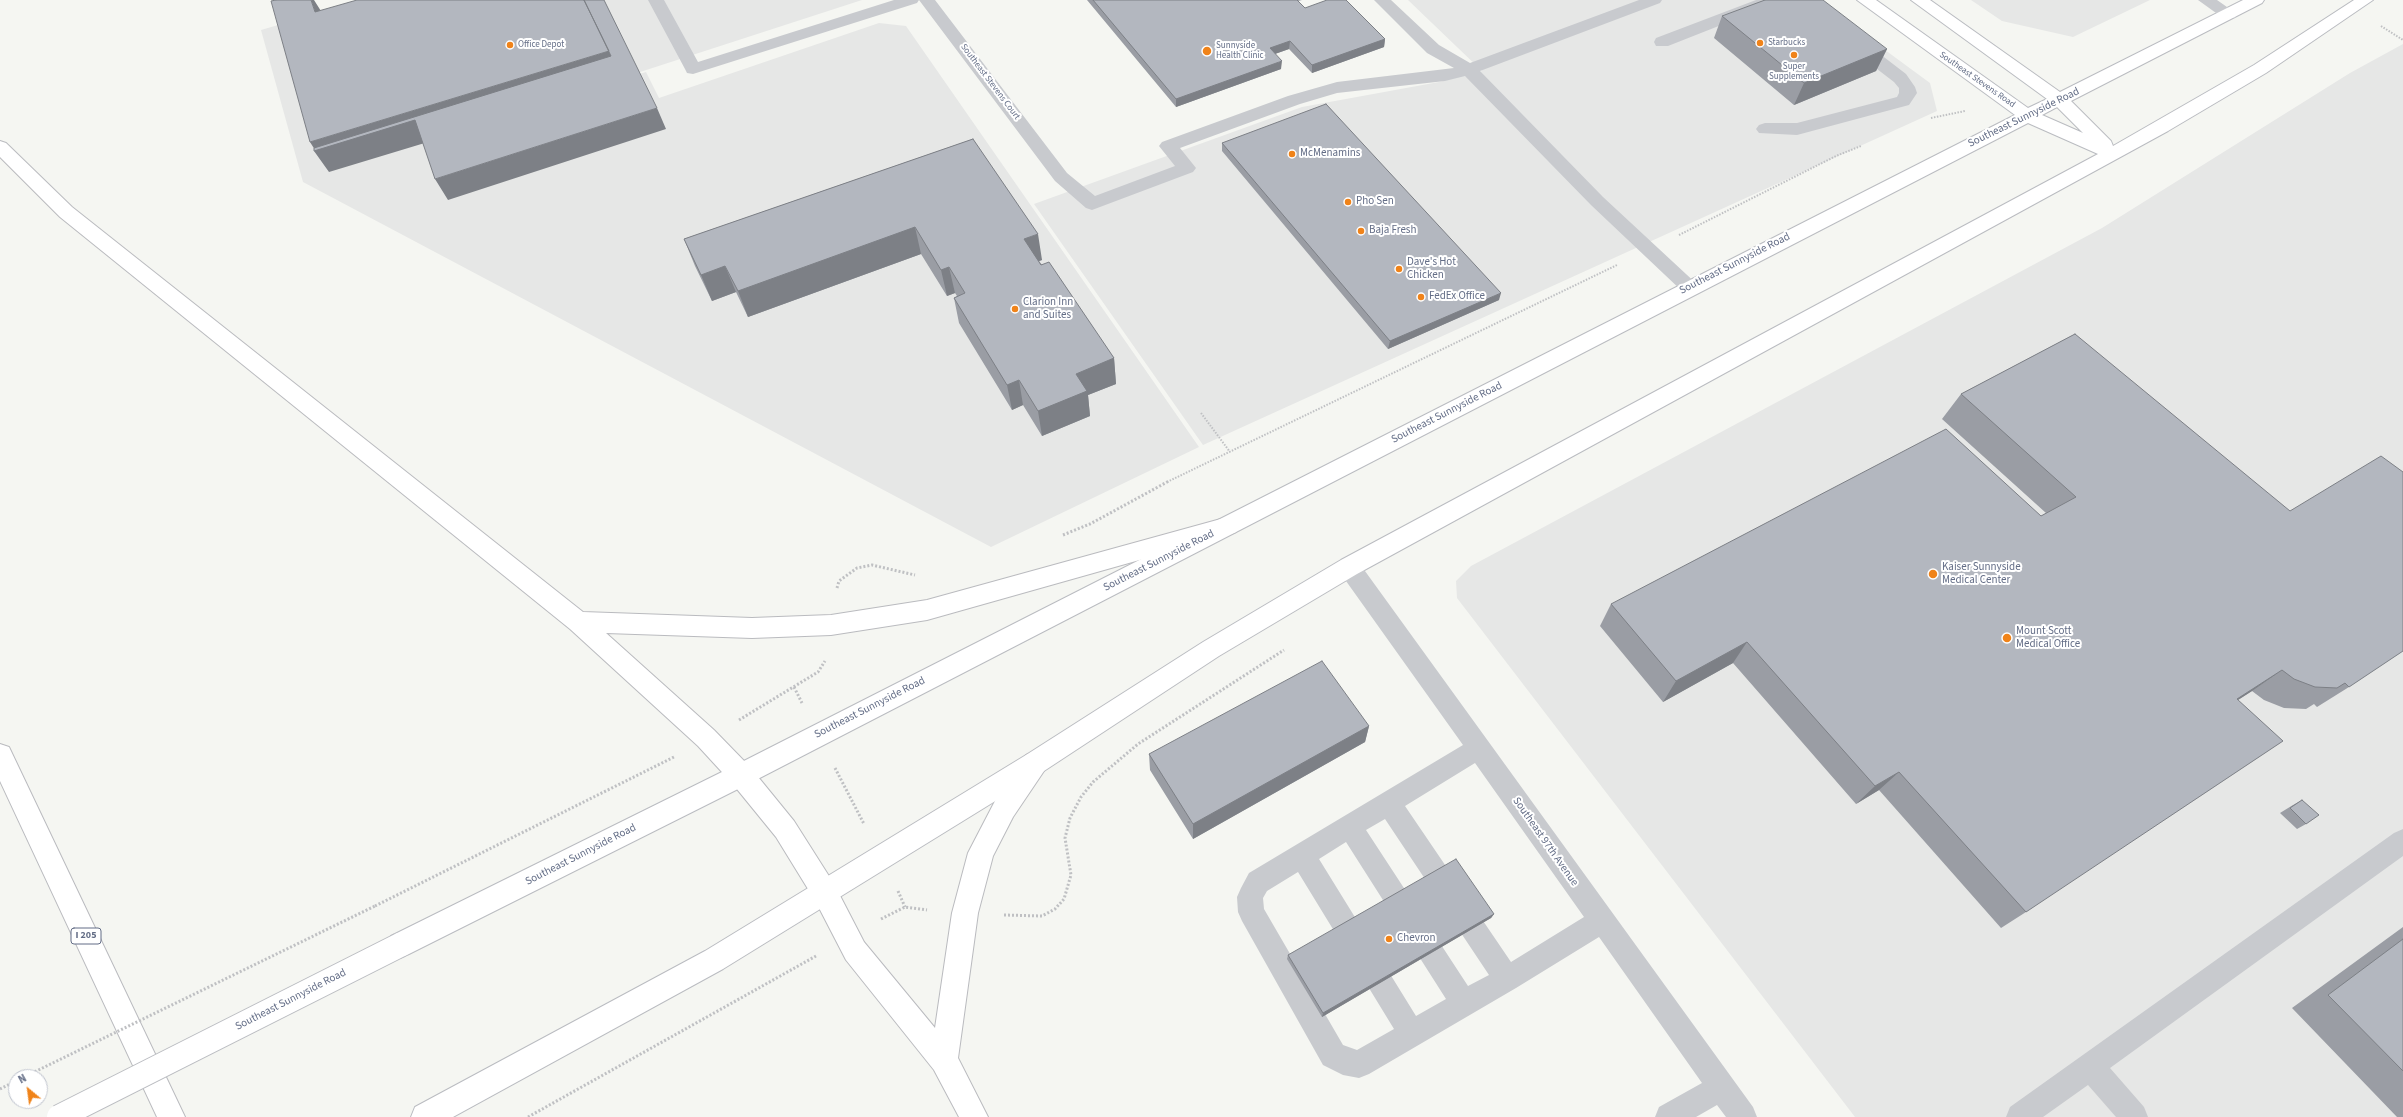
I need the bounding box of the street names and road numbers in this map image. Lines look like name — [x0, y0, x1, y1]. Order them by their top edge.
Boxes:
street label: Southeast Stevens Court — [958, 42, 1022, 122]
street label: Southeast Stevens Road — [1937, 50, 2017, 110]
street label: Southeast Sunnyside Road — [1966, 85, 2082, 151]
street label: Southeast Sunnyside Road — [1677, 230, 1793, 298]
street label: Southeast Sunnyside Road — [1389, 379, 1505, 447]
street label: Southeast Sunnyside Road — [1101, 527, 1217, 595]
street label: Southeast Sunnyside Road — [812, 674, 928, 742]
street label: Southeast 97th Avenue — [1509, 795, 1581, 889]
street label: Southeast Sunnyside Road — [523, 821, 639, 889]
road number: I 205 — [71, 928, 101, 944]
street label: Southeast Sunnyside Road — [233, 966, 349, 1034]

